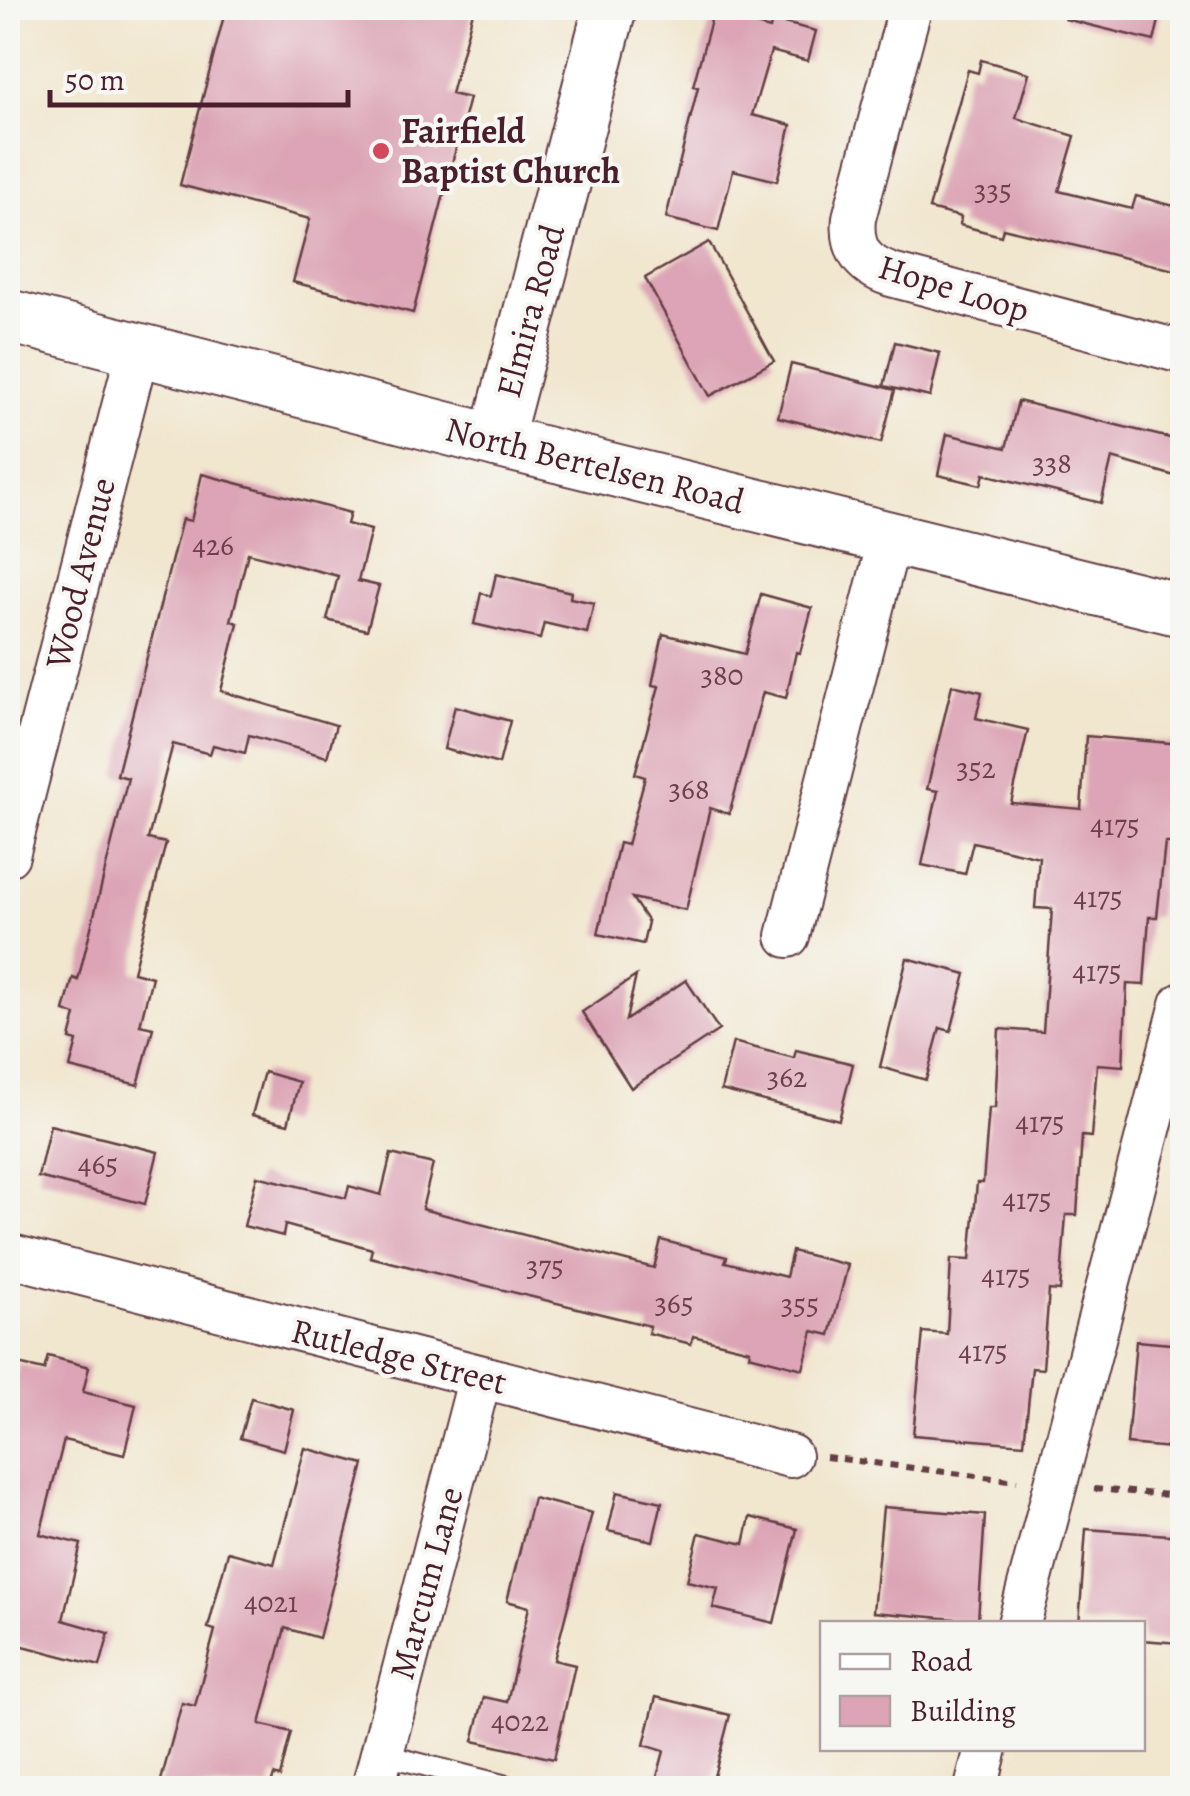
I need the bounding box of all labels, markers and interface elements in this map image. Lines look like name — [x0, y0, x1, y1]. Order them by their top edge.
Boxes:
scale bar — [50, 45, 348, 107]
text: 50 m — [65, 60, 125, 100]
place label: Fairfield Baptist Church — [401, 107, 620, 195]
marker: Fairfield Baptist Church — [370, 140, 392, 162]
house number: 335 — [974, 170, 1012, 210]
street label: Elmira Road — [484, 219, 576, 403]
street label: Hope Loop — [873, 242, 1035, 334]
street label: North Bertelsen Road — [440, 405, 750, 525]
house number: 338 — [1032, 443, 1072, 483]
street label: Wood Avenue — [33, 473, 127, 674]
house number: 426 — [192, 525, 234, 565]
house number: 380 — [700, 655, 744, 695]
house number: 352 — [956, 748, 996, 788]
house number: 368 — [669, 769, 709, 809]
house number: 4175 — [1090, 805, 1140, 845]
house number: 4175 — [1073, 877, 1123, 917]
house number: 4175 — [1072, 951, 1122, 991]
house number: 362 — [767, 1057, 807, 1097]
house number: 4175 — [1015, 1102, 1065, 1142]
house number: 465 — [78, 1144, 118, 1184]
house number: 4175 — [1002, 1179, 1052, 1219]
house number: 375 — [526, 1246, 564, 1286]
house number: 4175 — [981, 1255, 1031, 1295]
house number: 365 — [654, 1283, 694, 1323]
house number: 355 — [781, 1284, 819, 1324]
street label: Rutledge Street — [286, 1306, 512, 1406]
house number: 4175 — [958, 1331, 1008, 1371]
street label: Marcum Lane — [377, 1481, 475, 1685]
house number: 4021 — [244, 1582, 298, 1622]
legend — [820, 1621, 1145, 1751]
text: Road — [910, 1641, 973, 1681]
text: Building — [910, 1691, 1016, 1731]
house number: 4022 — [491, 1701, 549, 1741]

